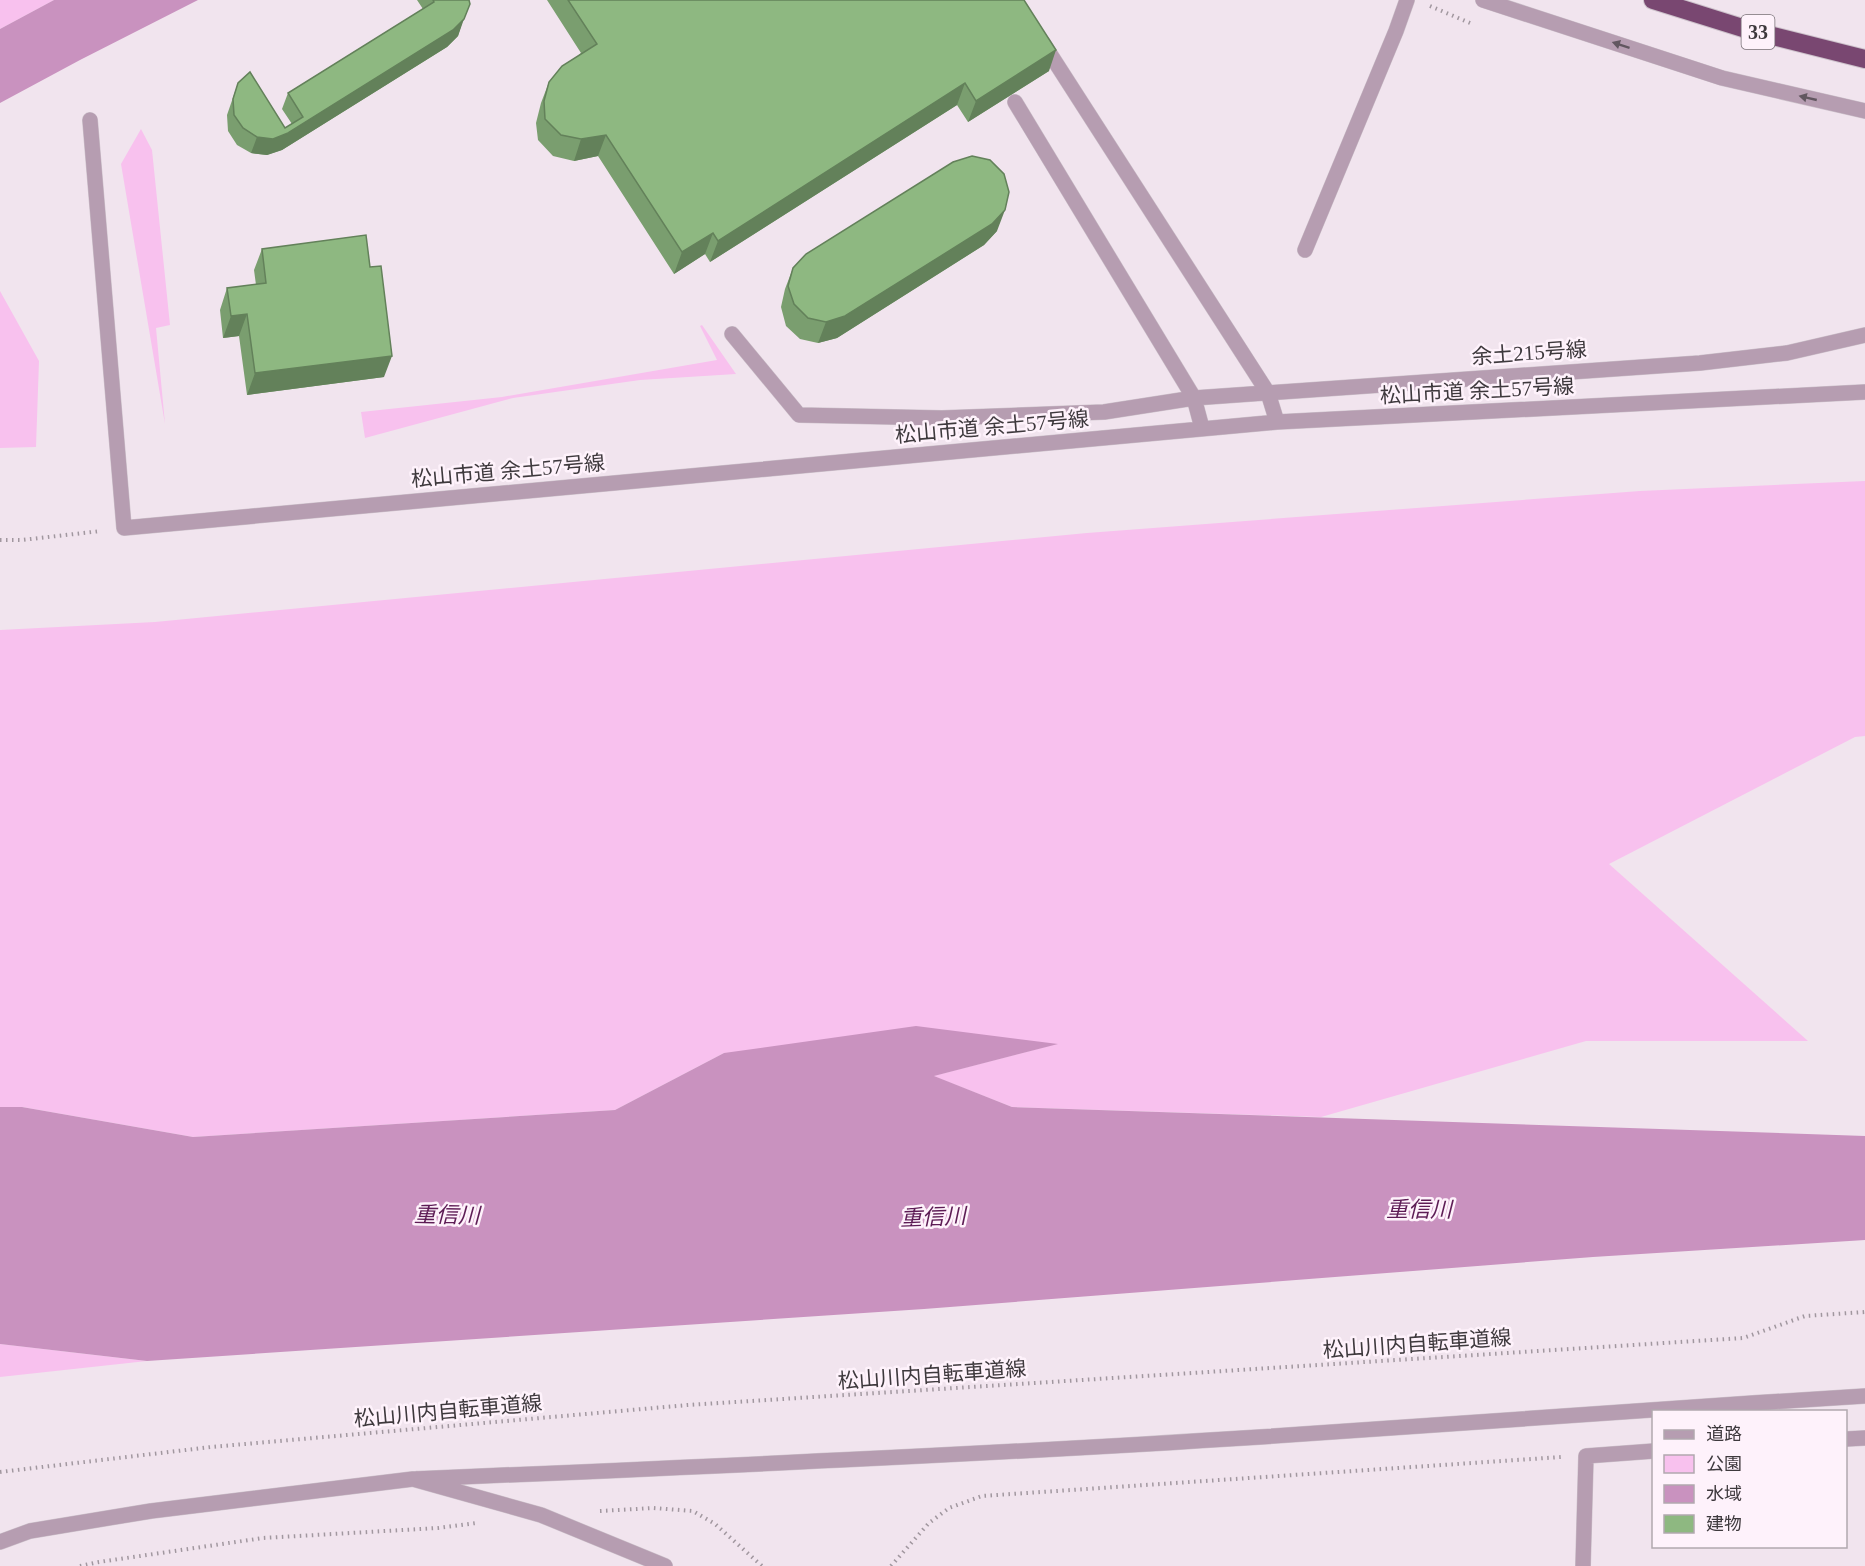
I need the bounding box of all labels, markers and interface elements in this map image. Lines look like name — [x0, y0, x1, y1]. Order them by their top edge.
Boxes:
road number: 33 — [1742, 15, 1774, 49]
one-way arrow — [1612, 39, 1630, 49]
one-way arrow — [1798, 93, 1817, 102]
street label: 余土215号線 — [1471, 337, 1587, 369]
street label: 松山市道 余土57号線 — [1379, 374, 1575, 408]
street label: 松山市道 余土57号線 — [894, 407, 1090, 447]
street label: 松山市道 余土57号線 — [410, 451, 606, 491]
water label: 重信川 — [1386, 1197, 1454, 1222]
water label: 重信川 — [414, 1202, 482, 1228]
water label: 重信川 — [900, 1203, 968, 1231]
street label: 松山川内自転車道線 — [1322, 1325, 1512, 1363]
street label: 松山川内自転車道線 — [837, 1356, 1027, 1394]
street label: 松山川内自転車道線 — [353, 1391, 543, 1431]
legend — [1652, 1410, 1847, 1548]
text: 道路 — [1706, 1424, 1742, 1444]
text: 公園 — [1706, 1454, 1742, 1474]
text: 水域 — [1706, 1484, 1742, 1504]
text: 建物 — [1706, 1514, 1742, 1534]

